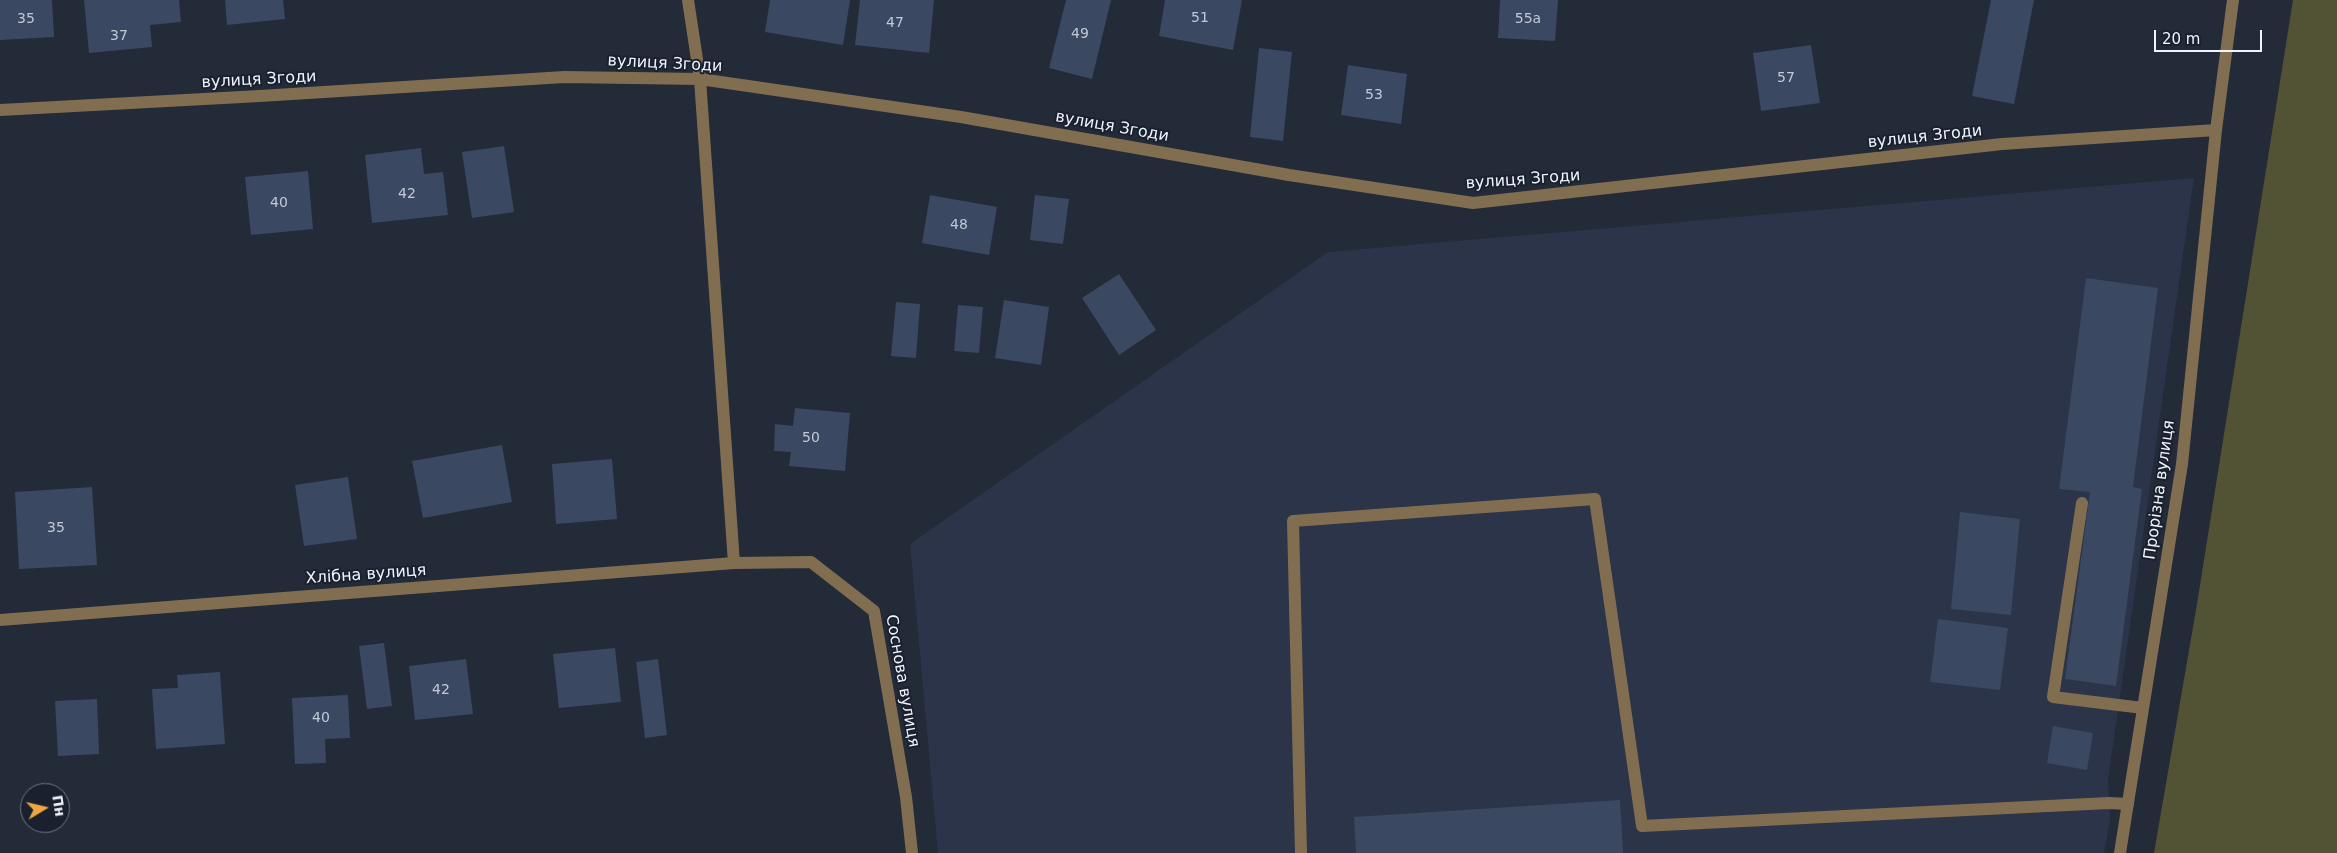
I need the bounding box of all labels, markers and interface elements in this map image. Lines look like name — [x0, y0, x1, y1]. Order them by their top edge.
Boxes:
house number: 51 — [1191, 10, 1209, 26]
house number: 35 — [17, 11, 35, 27]
house number: 55a — [1515, 11, 1541, 27]
house number: 47 — [886, 15, 904, 31]
scale bar — [2157, 20, 2264, 52]
house number: 49 — [1071, 26, 1089, 42]
house number: 37 — [110, 28, 128, 44]
text: 20 m — [2162, 30, 2200, 48]
street label: вулиця Згоди — [607, 51, 723, 77]
street label: вулиця Згоди — [201, 67, 317, 93]
house number: 57 — [1777, 70, 1795, 86]
house number: 53 — [1365, 87, 1383, 103]
street label: вулиця Згоди — [1054, 108, 1170, 146]
street label: вулиця Згоди — [1867, 121, 1983, 153]
street label: вулиця Згоди — [1465, 166, 1581, 194]
house number: 42 — [398, 186, 416, 202]
house number: 40 — [270, 195, 288, 211]
house number: 48 — [950, 217, 968, 233]
street label: Прорізна вулиця — [2141, 419, 2179, 561]
house number: 50 — [802, 430, 820, 446]
house number: 35 — [47, 520, 65, 536]
street label: Хлібна вулиця — [305, 561, 427, 589]
street label: Соснова вулиця — [881, 613, 923, 749]
house number: 42 — [432, 682, 450, 698]
house number: 40 — [312, 710, 330, 726]
north arrow — [20, 783, 70, 833]
text: Пн — [49, 794, 68, 818]

